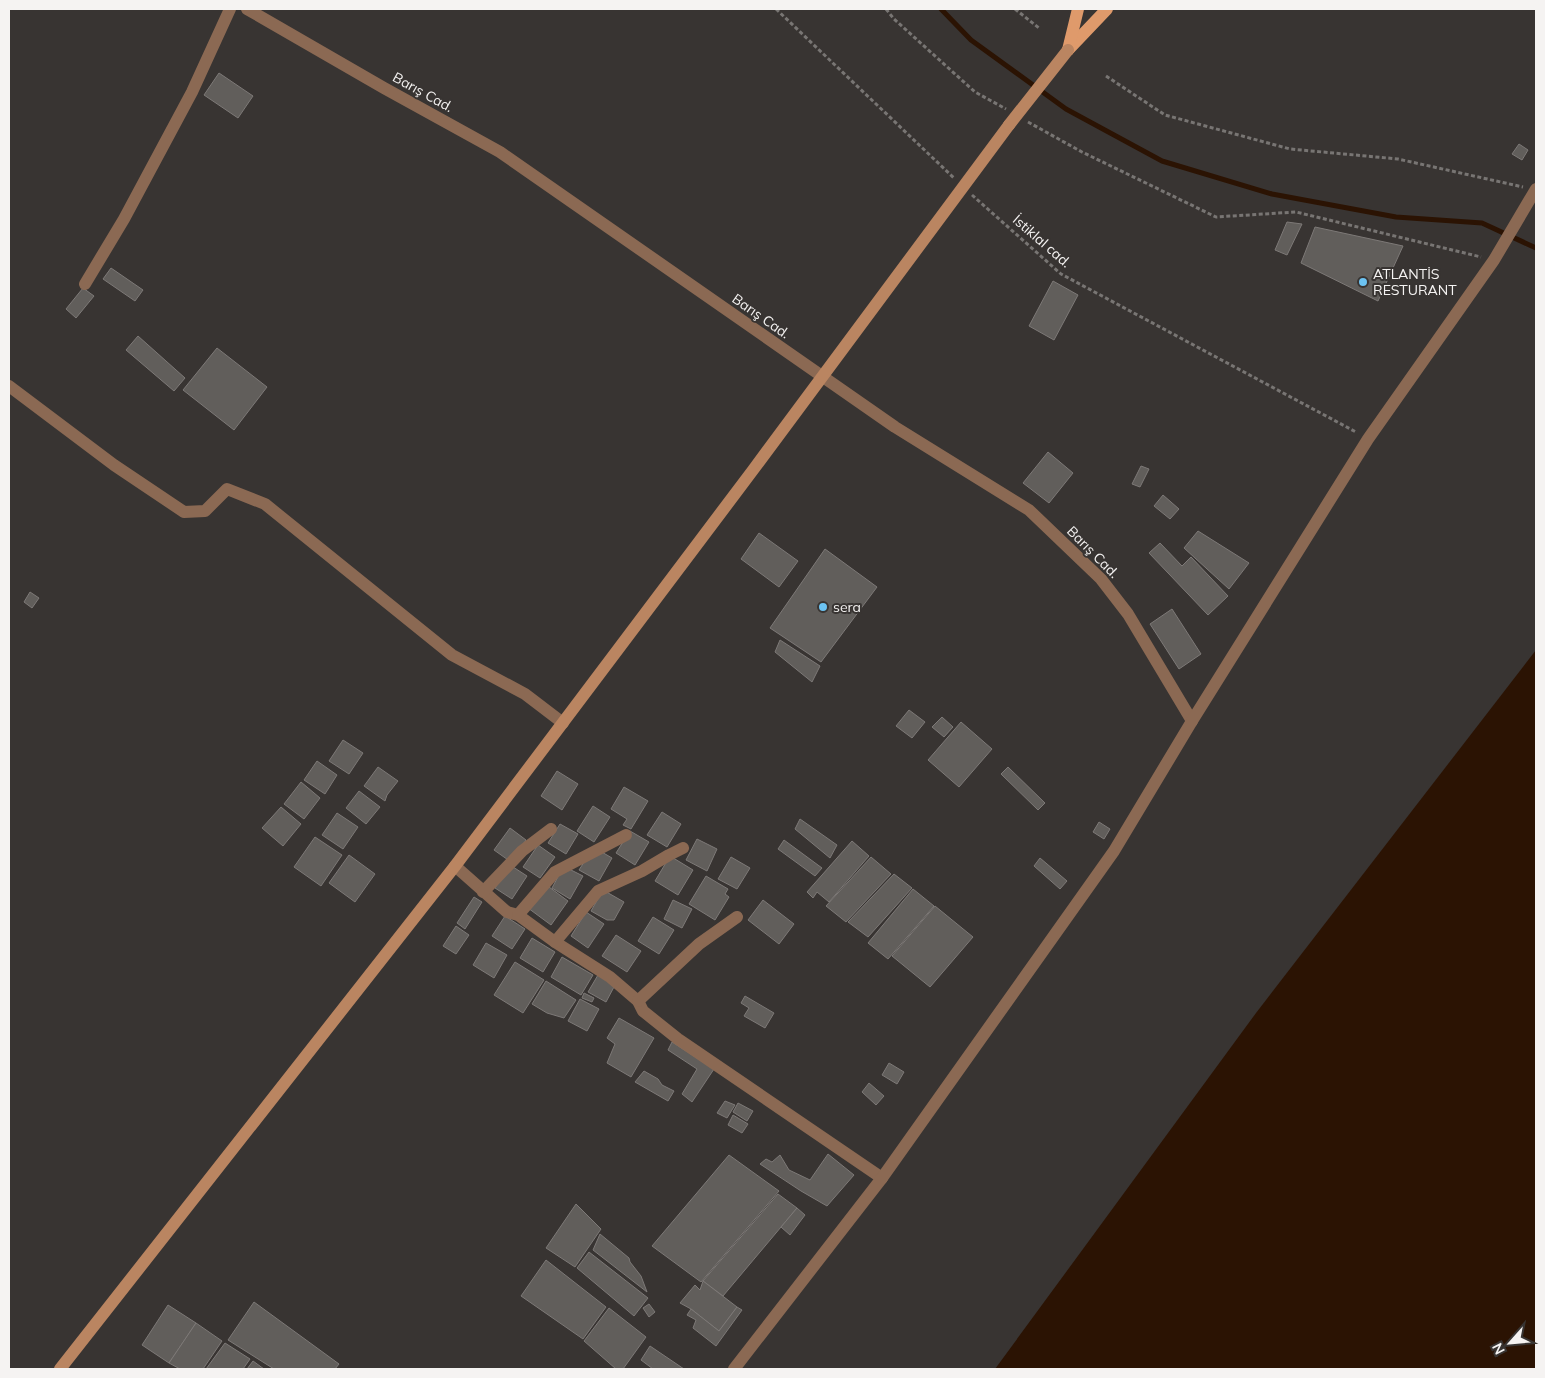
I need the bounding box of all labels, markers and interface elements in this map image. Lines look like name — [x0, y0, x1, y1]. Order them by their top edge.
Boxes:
street label: Barış Cad. — [390, 68, 456, 116]
street label: İstiklal cad. — [1009, 211, 1075, 271]
place label: ATLANTİS RESTURANT — [1373, 265, 1457, 299]
marker: ATLANTİS RESTURANT — [1357, 276, 1369, 288]
street label: Barış Cad. — [729, 290, 793, 342]
street label: Barış Cad. — [1063, 522, 1123, 582]
place label: sera — [833, 598, 861, 616]
marker: sera — [817, 601, 829, 613]
north arrow — [1485, 1318, 1535, 1368]
text: N — [1488, 1340, 1509, 1358]

